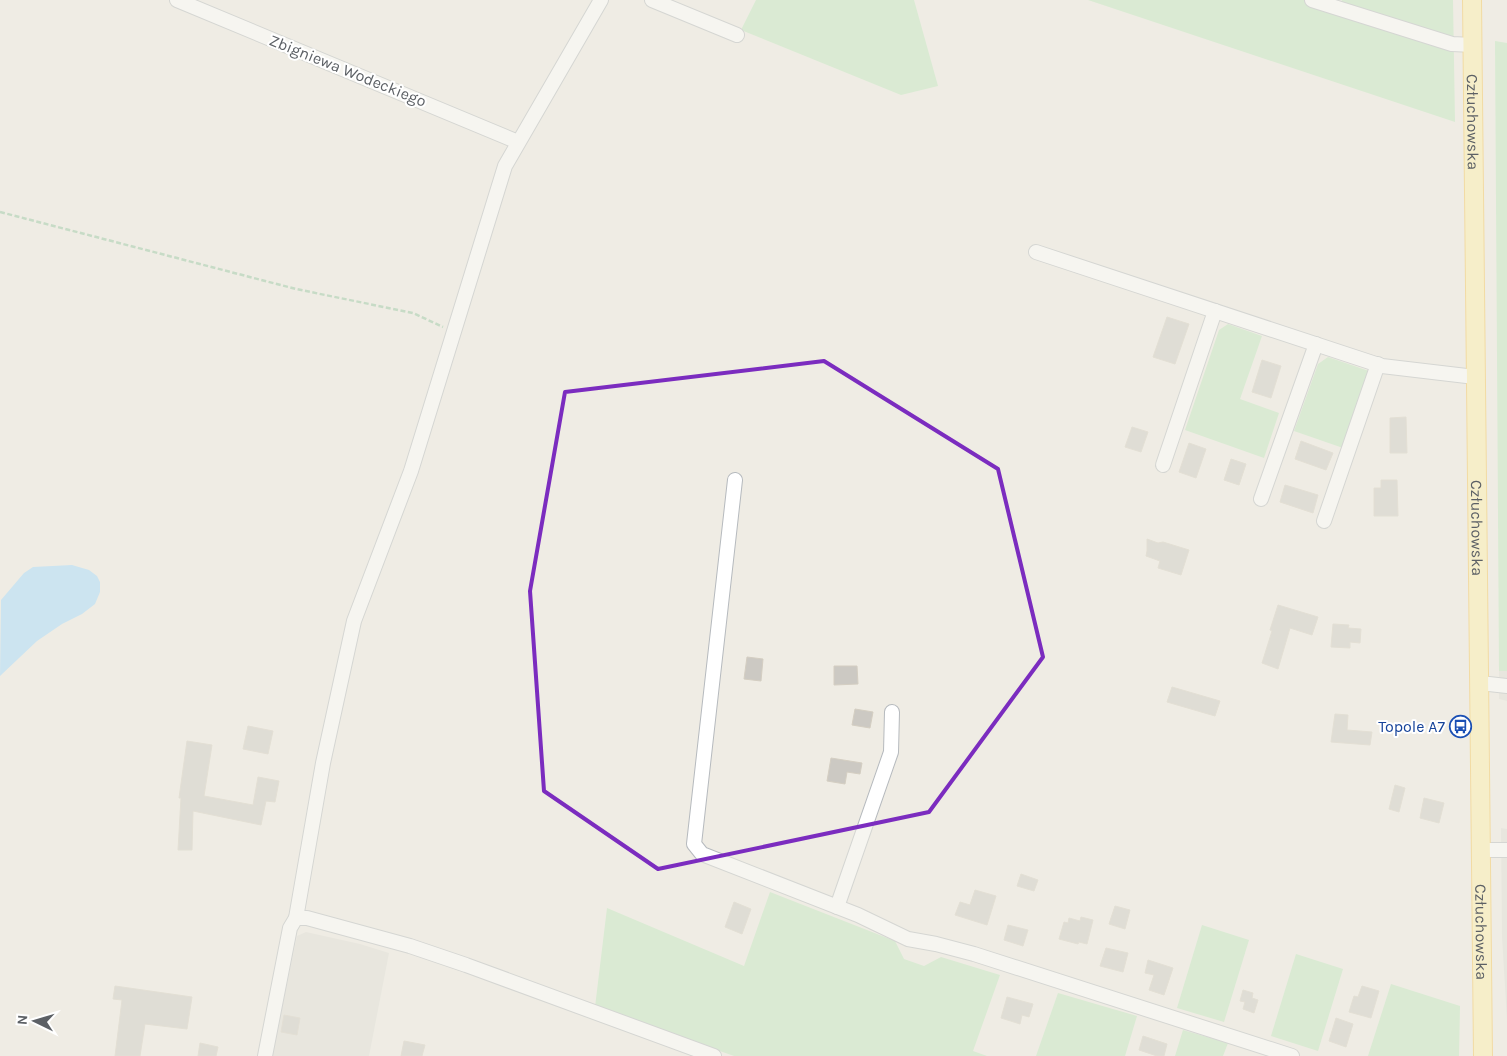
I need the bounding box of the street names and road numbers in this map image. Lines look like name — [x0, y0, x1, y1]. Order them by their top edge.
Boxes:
street label: Zbigniewa Wodeckiego — [266, 30, 429, 111]
street label: Człuchowska — [1463, 74, 1483, 170]
street label: Człuchowska — [1467, 480, 1487, 576]
street label: Człuchowska — [1471, 884, 1491, 980]

